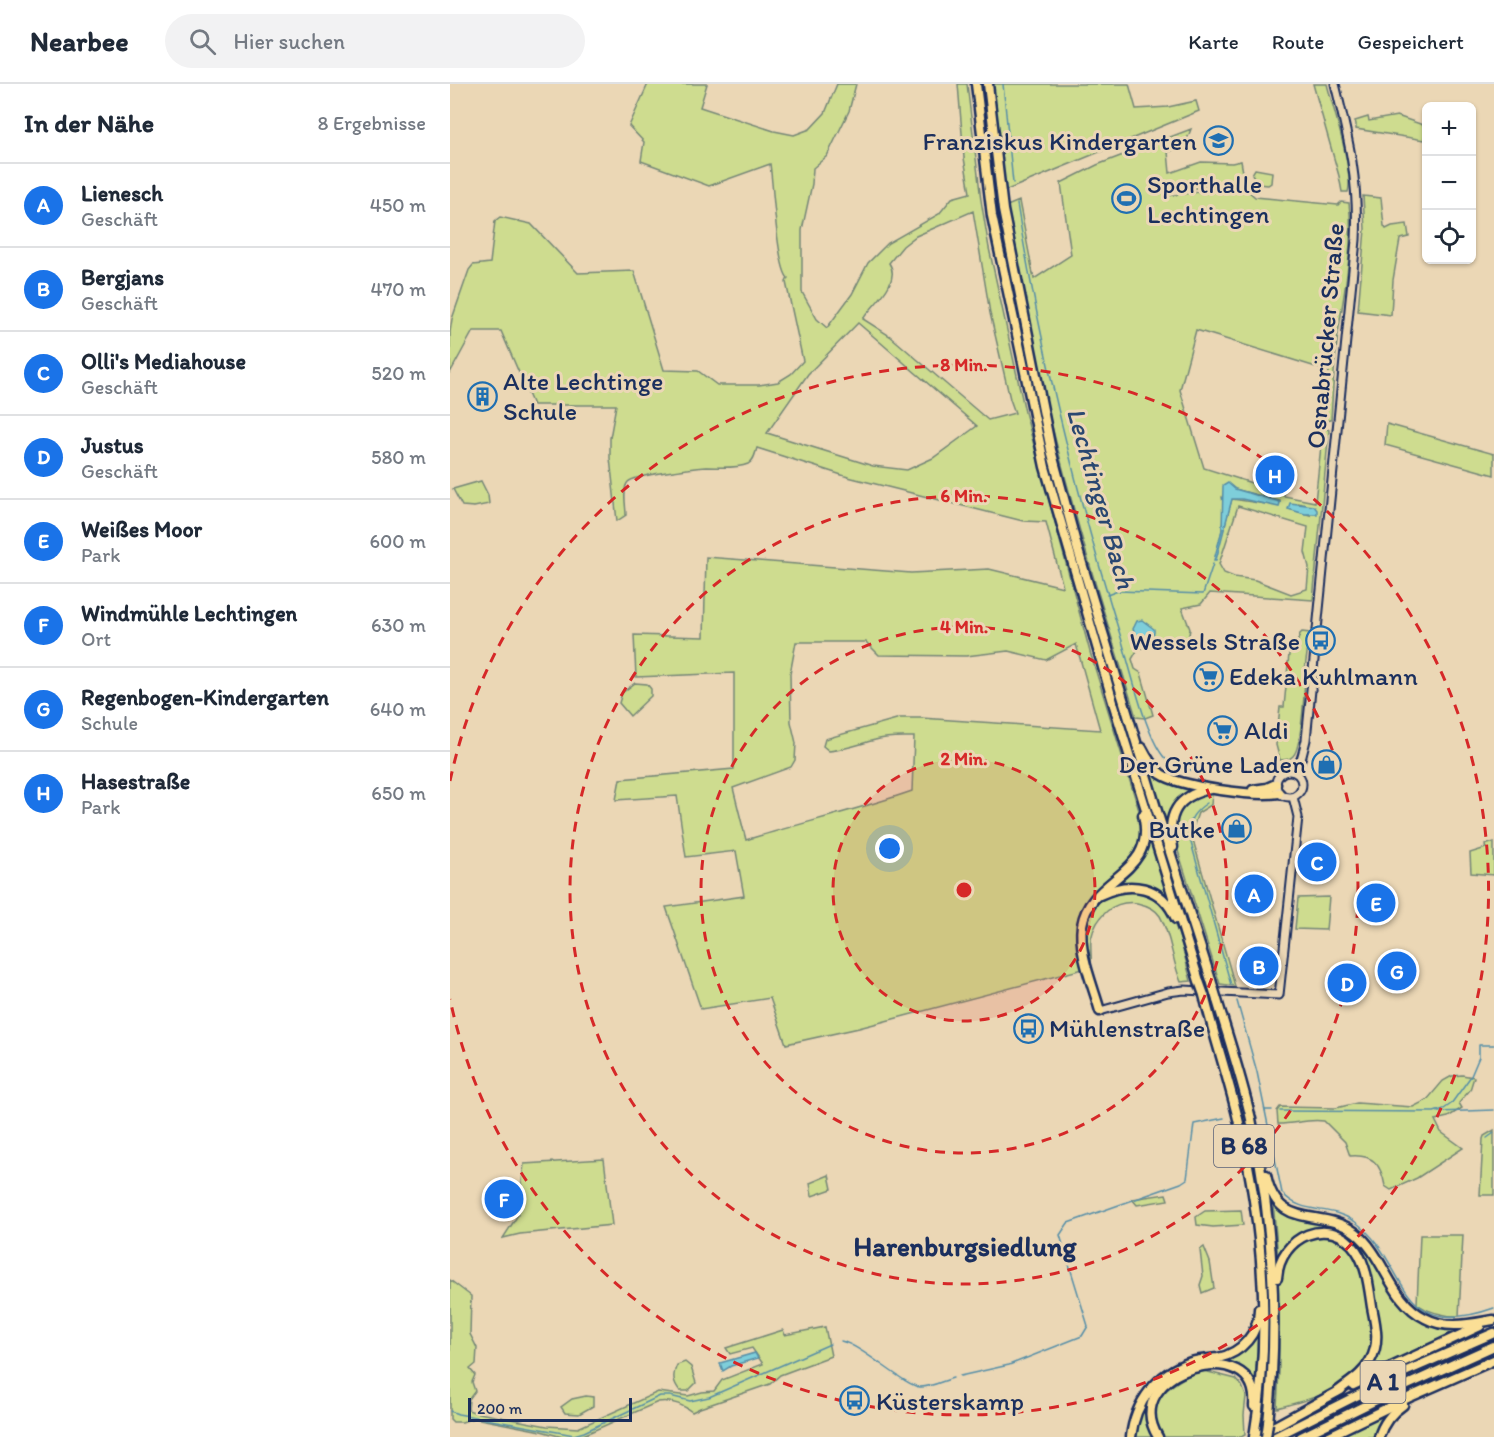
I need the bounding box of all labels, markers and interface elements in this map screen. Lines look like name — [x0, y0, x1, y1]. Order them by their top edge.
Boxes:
search box — [165, 14, 585, 68]
text: Nearbee — [30, 24, 129, 58]
icon: search — [186, 25, 219, 58]
text: Hier suchen — [234, 28, 345, 55]
text: Karte — [1188, 29, 1239, 54]
text: Route — [1272, 29, 1325, 54]
text: Gespeichert — [1358, 29, 1464, 54]
map controls — [1422, 102, 1476, 264]
button: + — [1422, 102, 1476, 156]
text: In der Nähe — [24, 107, 154, 139]
text: 8 Ergebnisse — [318, 111, 426, 135]
place label: Franziskus Kindergarten — [923, 125, 1197, 157]
school or university icon: Franziskus Kindergarten — [1202, 125, 1234, 157]
button: − — [1422, 156, 1476, 210]
place label: Sporthalle Lechtingen — [1147, 168, 1270, 230]
text: Lienesch — [81, 180, 163, 207]
sports icon: Sporthalle Lechtingen — [1110, 183, 1142, 215]
text: A — [37, 193, 50, 217]
text: 450 m — [370, 193, 426, 217]
text: Geschäft — [81, 207, 158, 231]
button: locate — [1422, 210, 1476, 264]
street label: Osnabrücker Straße — [1299, 222, 1351, 450]
text: Bergjans — [81, 264, 164, 291]
text: B — [37, 277, 50, 301]
text: 470 m — [370, 277, 426, 301]
text: Geschäft — [81, 291, 158, 315]
text: Olli's Mediahouse — [81, 348, 246, 375]
text: 8 Min. — [940, 354, 988, 376]
text: C — [37, 361, 50, 385]
text: 520 m — [371, 361, 426, 385]
place label: Alte Lechtinge Schule — [503, 365, 663, 427]
text: Geschäft — [81, 375, 158, 399]
building icon: Alte Lechtinge Schule — [466, 380, 498, 412]
water label: Lechtinger Bach — [1060, 404, 1143, 592]
text: Justus — [81, 432, 144, 459]
text: D — [37, 445, 50, 469]
text: 580 m — [371, 445, 426, 469]
pin: H — [1256, 452, 1294, 498]
text: Geschäft — [81, 459, 158, 483]
text: 6 Min. — [941, 485, 987, 507]
text: Weißes Moor — [81, 516, 202, 543]
text: E — [38, 529, 49, 553]
text: 600 m — [369, 529, 426, 553]
text: Park — [81, 543, 120, 567]
text: Windmühle Lechtingen — [81, 600, 297, 627]
text: F — [38, 613, 49, 637]
text: 630 m — [371, 613, 426, 637]
text: 4 Min. — [940, 616, 988, 638]
place label: Wessels Straße — [1129, 625, 1300, 657]
bus stop icon: Wessels Straße — [1305, 625, 1337, 657]
text: Ort — [81, 627, 111, 651]
supermarket icon: Edeka Kuhlmann — [1192, 660, 1224, 692]
place label: Edeka Kuhlmann — [1229, 660, 1418, 692]
text: Regenbogen-Kindergarten — [81, 684, 329, 711]
text: G — [37, 697, 50, 721]
text: 640 m — [370, 697, 426, 721]
text: Schule — [81, 711, 138, 735]
supermarket icon: Aldi — [1207, 714, 1239, 746]
place label: Aldi — [1244, 714, 1289, 746]
text: 2 Min. — [941, 748, 987, 770]
place label: Der Grüne Laden — [1118, 748, 1306, 780]
shop icon: Der Grüne Laden — [1311, 748, 1343, 780]
text: Hasestraße — [81, 768, 190, 795]
text: H — [37, 781, 50, 805]
text: 650 m — [371, 781, 426, 805]
text: Park — [81, 795, 120, 819]
place label: Butke — [1148, 813, 1215, 845]
shop icon: Butke — [1220, 813, 1252, 845]
your location — [875, 834, 904, 863]
pin: C — [1298, 840, 1336, 884]
pin: A — [1234, 872, 1274, 916]
centre of rings — [954, 880, 974, 900]
pin: E — [1356, 880, 1396, 926]
pin: B — [1240, 944, 1278, 988]
pin: G — [1378, 948, 1416, 994]
pin: D — [1328, 960, 1366, 1006]
bus stop icon: Mühlenstraße — [1012, 1012, 1044, 1044]
place label: Mühlenstraße — [1049, 1012, 1205, 1044]
road number: B 68 — [1214, 1125, 1274, 1167]
pin: F — [484, 1176, 524, 1222]
district label: Harenburgsiedlung — [854, 1230, 1078, 1263]
road number: A 1 — [1360, 1361, 1406, 1403]
bus stop icon: Küsterskamp — [839, 1385, 871, 1417]
place label: Küsterskamp — [876, 1385, 1024, 1417]
scale bar — [468, 1395, 632, 1422]
text: 200 m — [477, 1399, 522, 1418]

